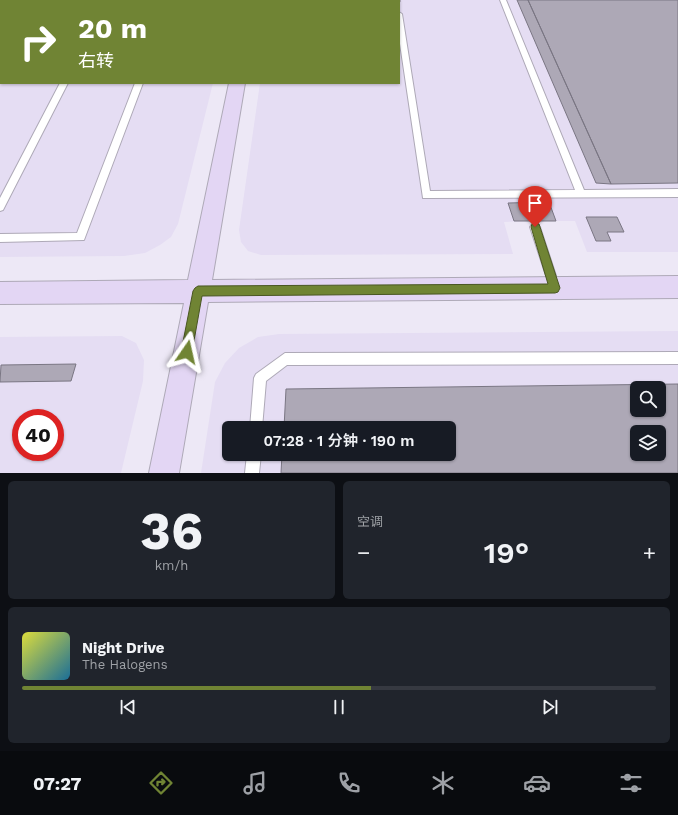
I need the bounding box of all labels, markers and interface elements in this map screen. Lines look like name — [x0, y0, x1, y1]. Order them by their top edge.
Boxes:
text: 20 m — [78, 12, 147, 45]
icon: right — [12, 16, 64, 68]
text: 右转 — [78, 50, 114, 71]
pin — [518, 186, 552, 227]
icon: arrive — [524, 192, 546, 214]
position arrow — [166, 331, 208, 373]
map controls — [630, 381, 666, 461]
button: search — [630, 381, 666, 417]
speed limit sign: 40 — [12, 409, 64, 461]
button: layers — [630, 425, 666, 461]
text: 07:28 · 1 分钟 · 190 m — [264, 432, 414, 450]
text: 36 — [140, 501, 203, 562]
text: 空调 — [357, 514, 383, 529]
text: 19° — [484, 535, 529, 570]
text: − — [357, 540, 370, 565]
text: + — [643, 540, 656, 565]
text: km/h — [155, 558, 188, 573]
text: Night Drive — [82, 639, 165, 657]
text: The Halogens — [82, 657, 168, 672]
icon: previous — [117, 696, 139, 718]
icon: pause — [328, 696, 350, 718]
icon: next — [539, 696, 561, 718]
icon: directions — [147, 769, 175, 797]
icon: music — [241, 769, 269, 797]
icon: phone — [335, 769, 363, 797]
icon: climate — [429, 769, 457, 797]
icon: car — [523, 769, 551, 797]
icon: filters — [617, 769, 645, 797]
text: 07:27 — [33, 773, 81, 794]

